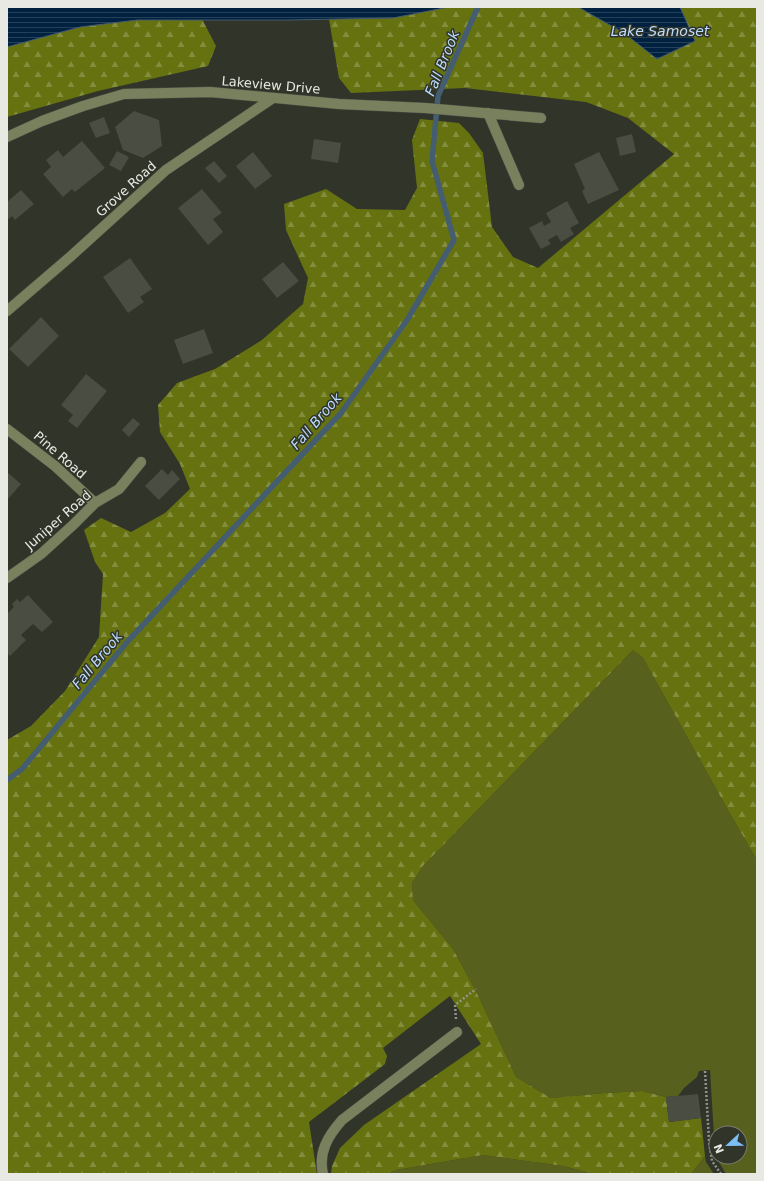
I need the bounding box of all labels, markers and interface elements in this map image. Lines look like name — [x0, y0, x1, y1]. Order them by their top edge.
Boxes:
water label: Lake Samoset — [611, 23, 710, 39]
water label: Fall Brook — [422, 27, 463, 98]
street label: Lakeview Drive — [221, 73, 321, 97]
street label: Grove Road — [93, 158, 159, 220]
water label: Fall Brook — [287, 389, 345, 452]
street label: Pine Road — [31, 428, 89, 482]
street label: Juniper Road — [21, 487, 94, 553]
water label: Fall Brook — [69, 628, 126, 692]
north arrow — [708, 1125, 748, 1165]
text: N — [711, 1142, 727, 1155]

